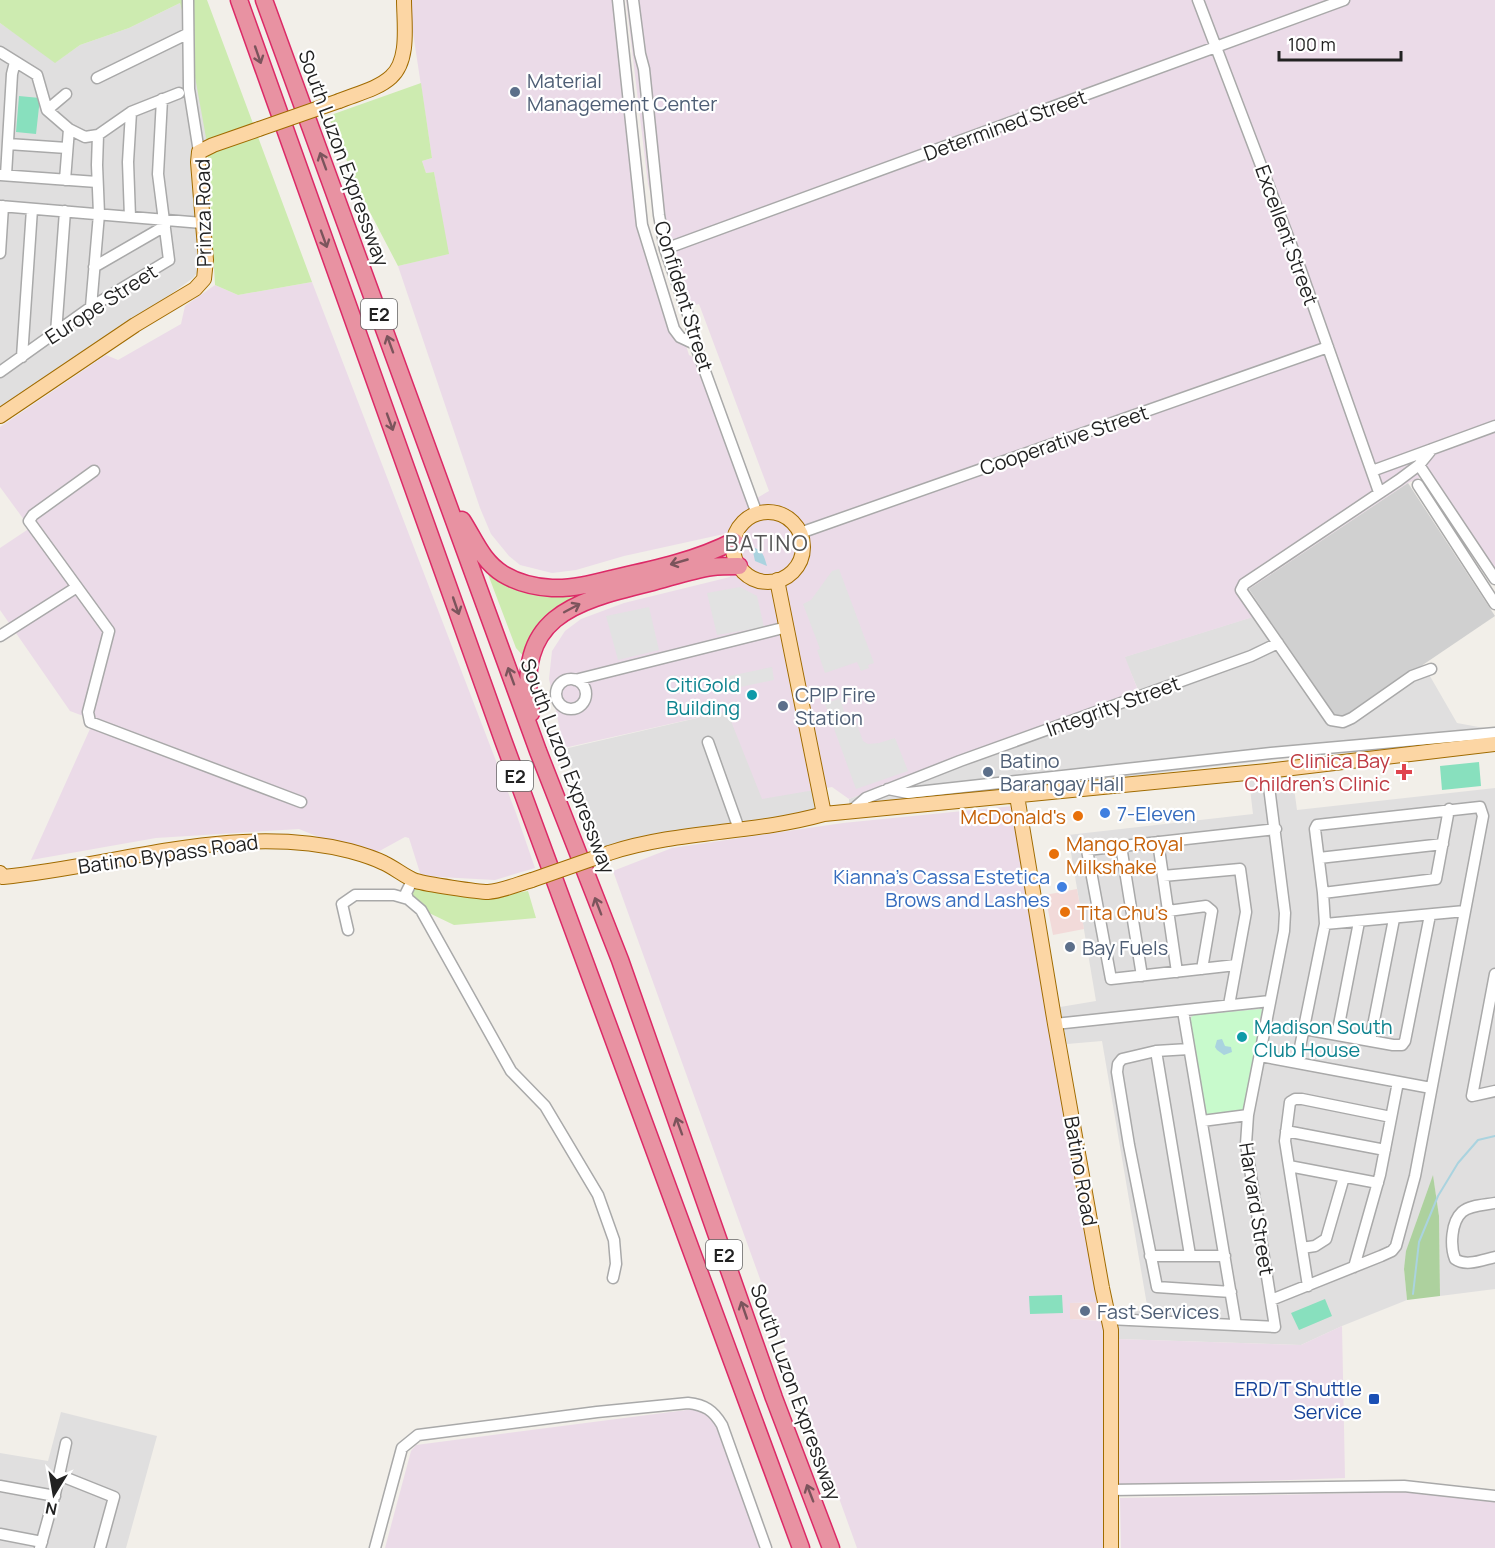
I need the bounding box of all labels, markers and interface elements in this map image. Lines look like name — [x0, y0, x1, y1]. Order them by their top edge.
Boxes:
scale bar — [1279, 24, 1400, 62]
text: 100 m — [1288, 32, 1336, 56]
one-way arrow — [253, 45, 264, 64]
street label: South Luzon Expressway — [292, 46, 396, 270]
place label: Material Management Center — [527, 67, 717, 117]
street label: Determined Street — [920, 83, 1090, 167]
marker: Material Management Center — [508, 85, 522, 99]
one-way arrow — [317, 152, 328, 170]
street label: Prinza Road — [189, 159, 217, 267]
street label: Excellent Street — [1249, 161, 1325, 309]
street label: Confident Street — [648, 217, 720, 375]
one-way arrow — [319, 229, 330, 248]
street label: Europe Street — [40, 258, 162, 350]
road number: E2 — [361, 299, 397, 329]
one-way arrow — [383, 335, 394, 354]
street label: Cooperative Street — [976, 399, 1152, 481]
one-way arrow — [386, 412, 397, 431]
district label: BATINO — [725, 528, 809, 558]
one-way arrow — [670, 557, 689, 568]
one-way arrow — [451, 596, 462, 615]
one-way arrow — [563, 602, 580, 614]
street label: South Luzon Expressway — [514, 655, 622, 878]
one-way arrow — [504, 667, 515, 686]
street label: Integrity Street — [1042, 669, 1184, 743]
place label: CitiGold Building — [666, 671, 740, 721]
place label: CPIP Fire Station — [795, 681, 876, 731]
marker: CitiGold Building — [745, 688, 759, 702]
marker: CPIP Fire Station — [776, 699, 790, 713]
place label: Batino Barangay Hall — [1000, 747, 1124, 797]
place label: Clinica Bay Children's Clinic — [1245, 747, 1390, 797]
road number: E2 — [497, 761, 533, 791]
marker: Clinica Bay Children's Clinic — [1395, 763, 1413, 781]
marker: Batino Barangay Hall — [981, 765, 995, 779]
place label: 7-Eleven — [1117, 800, 1196, 827]
place label: McDonald's — [960, 803, 1066, 830]
marker: 7-Eleven — [1098, 806, 1112, 820]
marker: McDonald's — [1071, 809, 1085, 823]
street label: Batino Bypass Road — [76, 828, 260, 880]
place label: Mango Royal Milkshake — [1066, 830, 1183, 880]
marker: Mango Royal Milkshake — [1047, 847, 1061, 861]
place label: Kianna's Cassa Estetica Brows and Lashes — [833, 863, 1050, 913]
marker: Kianna's Cassa Estetica Brows and Lashes — [1055, 880, 1069, 894]
one-way arrow — [592, 897, 603, 915]
place label: Tita Chu's — [1077, 899, 1168, 926]
marker: Tita Chu's — [1058, 905, 1072, 919]
place label: Bay Fuels — [1082, 934, 1168, 961]
marker: Bay Fuels — [1063, 940, 1077, 954]
place label: Madison South Club House — [1254, 1013, 1393, 1063]
marker: Madison South Club House — [1235, 1030, 1249, 1044]
street label: Batino Road — [1058, 1114, 1104, 1228]
one-way arrow — [672, 1117, 683, 1136]
street label: Harvard Street — [1233, 1141, 1281, 1277]
road number: E2 — [706, 1240, 742, 1270]
street label: South Luzon Expressway — [744, 1280, 848, 1504]
place label: Fast Services — [1097, 1298, 1219, 1325]
one-way arrow — [737, 1301, 748, 1320]
marker: Fast Services — [1078, 1304, 1092, 1318]
place label: ERD/T Shuttle Service — [1234, 1375, 1362, 1425]
marker: ERD/T Shuttle Service — [1367, 1392, 1381, 1406]
north arrow — [24, 1464, 84, 1524]
one-way arrow — [804, 1484, 815, 1503]
text: N — [43, 1497, 59, 1521]

